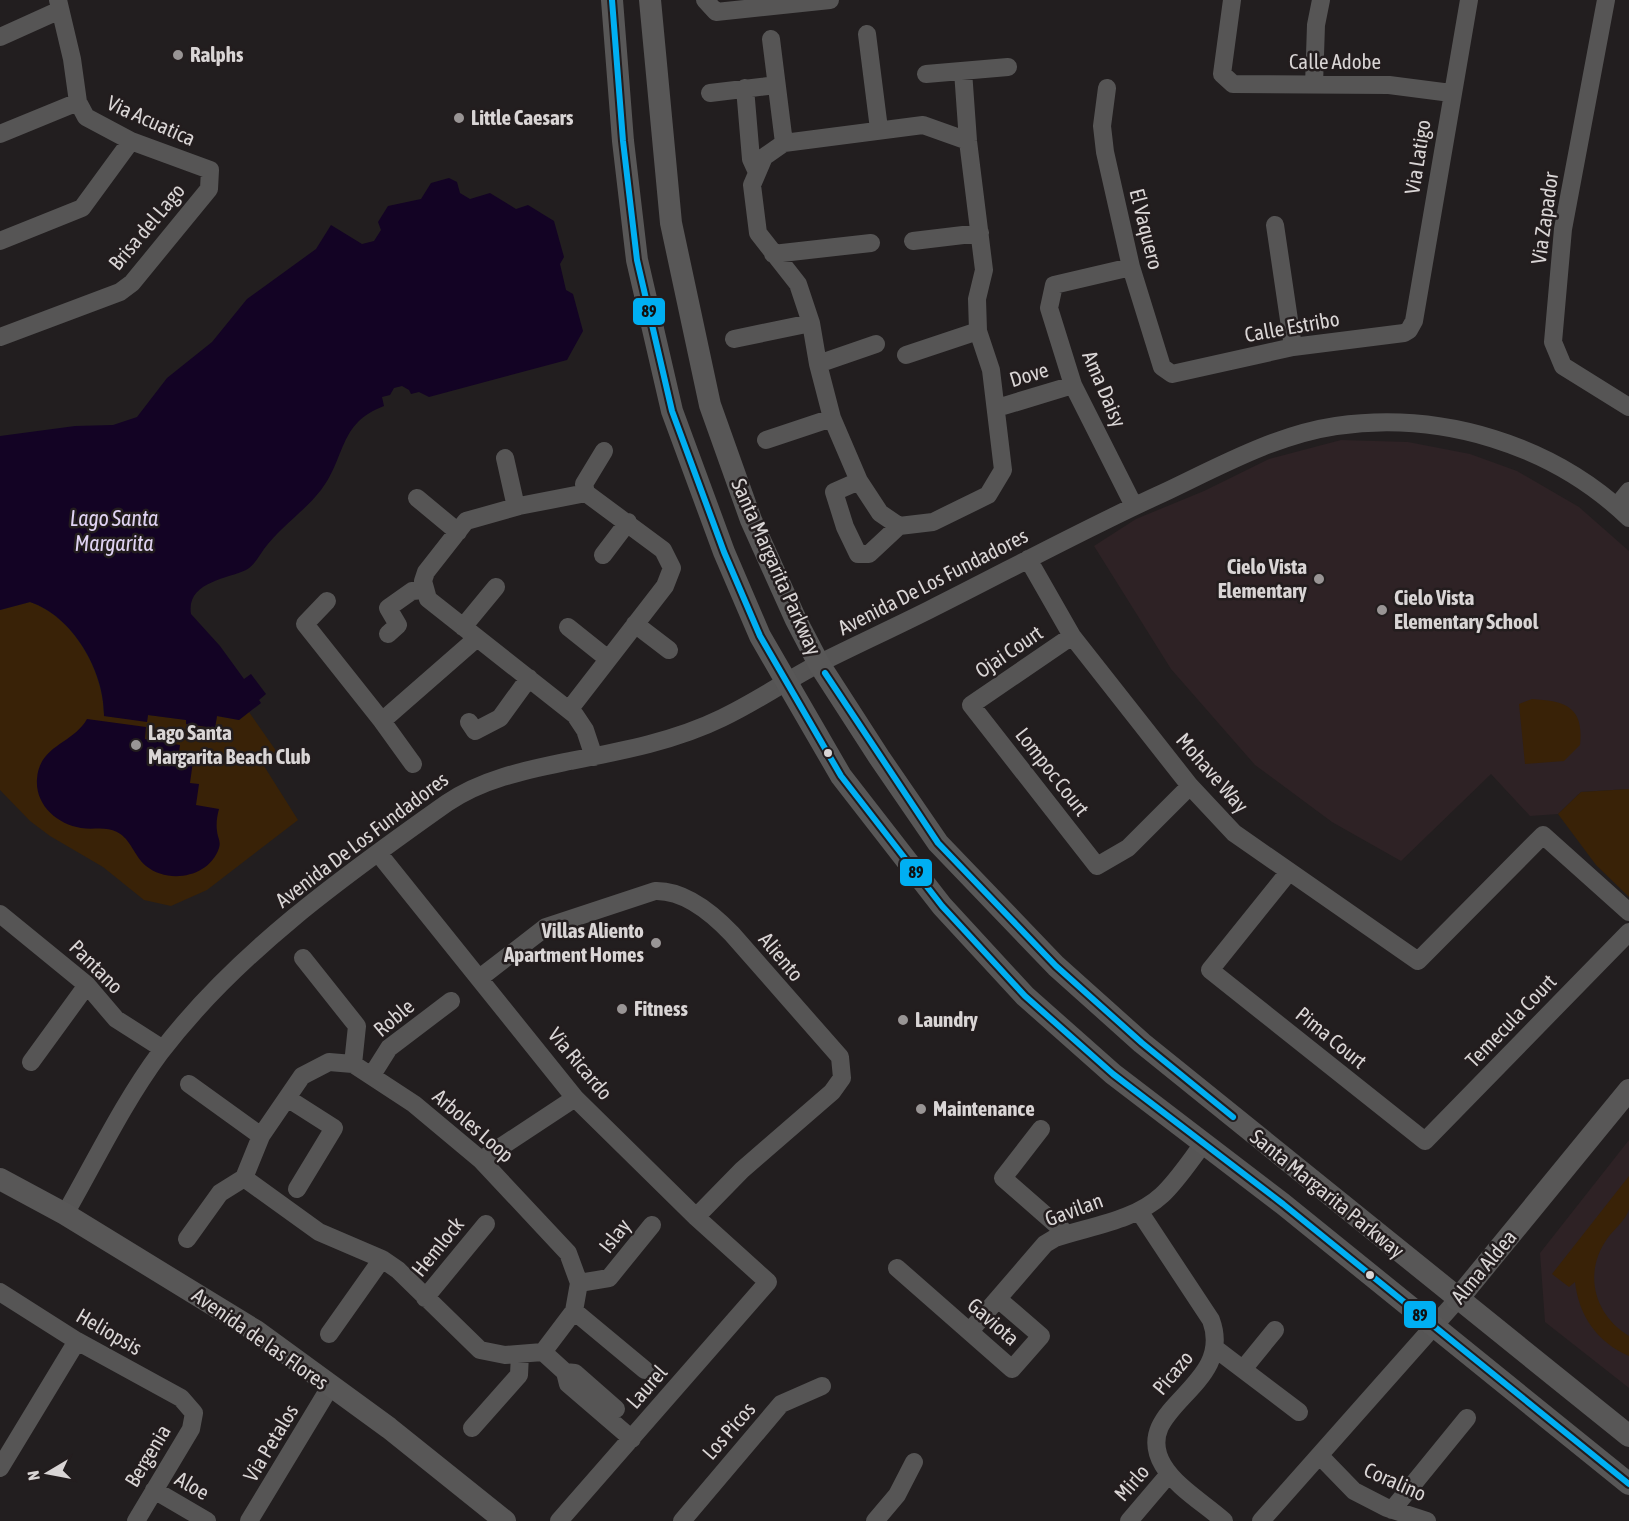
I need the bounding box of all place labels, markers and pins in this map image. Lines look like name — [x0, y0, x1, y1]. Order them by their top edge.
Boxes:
place label: Ralphs — [190, 42, 244, 66]
marker: Ralphs — [171, 48, 185, 62]
place label: Little Caesars — [471, 105, 574, 129]
marker: Little Caesars — [452, 111, 466, 125]
place label: Cielo Vista Elementary — [1218, 554, 1307, 602]
marker: Cielo Vista Elementary — [1312, 572, 1326, 586]
place label: Cielo Vista Elementary School — [1394, 585, 1539, 633]
marker: Cielo Vista Elementary School — [1375, 603, 1389, 617]
place label: Lago Santa Margarita Beach Club — [148, 720, 311, 768]
marker: Lago Santa Margarita Beach Club — [129, 738, 143, 752]
unlabelled marker — [822, 747, 834, 759]
place label: Villas Aliento Apartment Homes — [503, 918, 645, 966]
marker: Villas Aliento Apartment Homes — [649, 936, 663, 950]
place label: Fitness — [634, 996, 688, 1020]
marker: Fitness — [615, 1002, 629, 1016]
place label: Laundry — [915, 1007, 978, 1031]
marker: Laundry — [896, 1013, 910, 1027]
place label: Maintenance — [933, 1096, 1035, 1120]
marker: Maintenance — [914, 1102, 928, 1116]
unlabelled marker — [1364, 1269, 1376, 1281]

